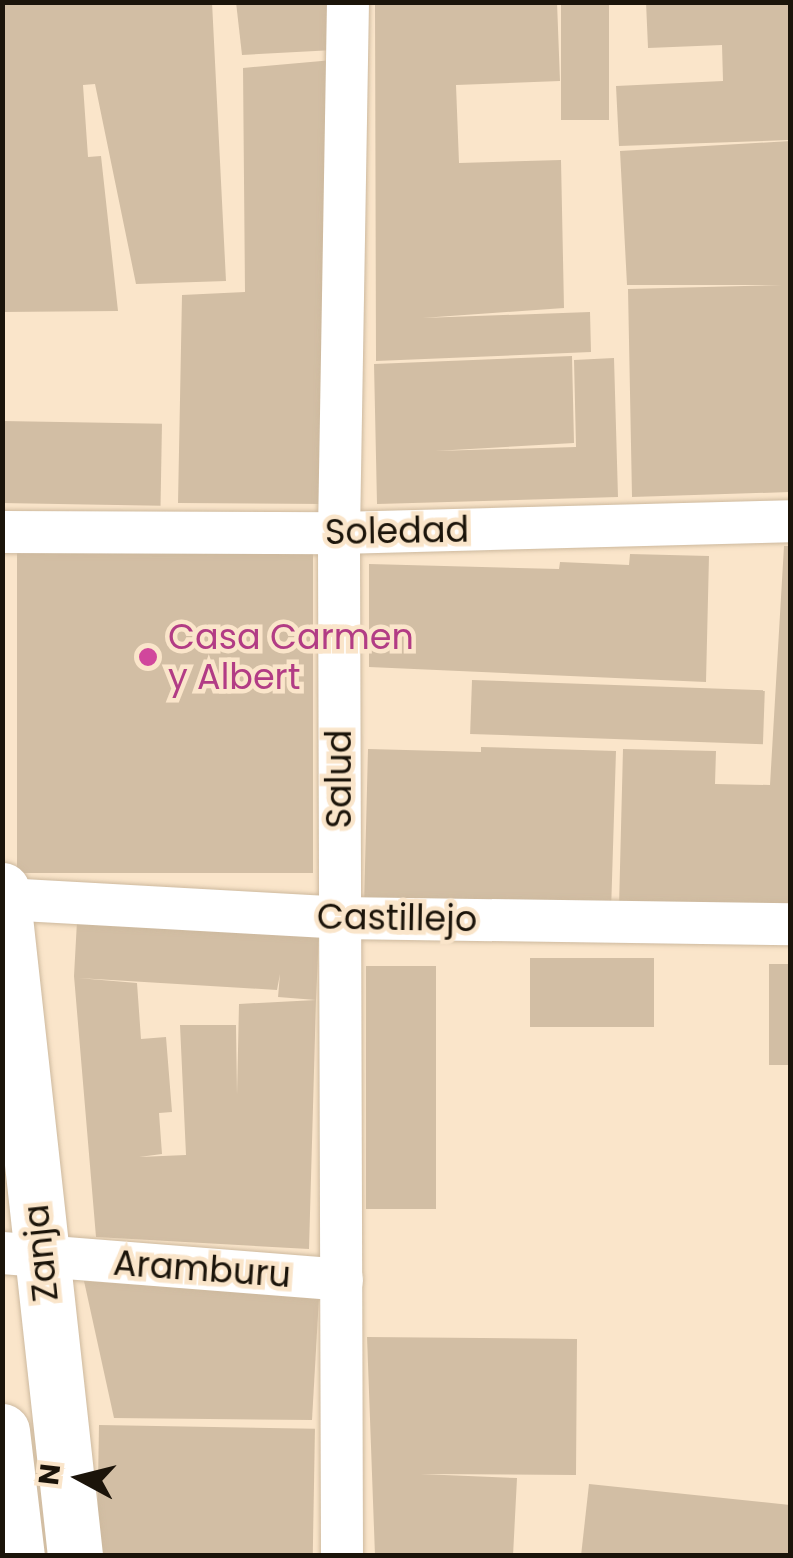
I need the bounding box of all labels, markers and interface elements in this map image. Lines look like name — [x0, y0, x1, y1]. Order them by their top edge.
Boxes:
street label: Soledad — [325, 509, 469, 553]
place label: Casa Carmen y Albert — [168, 616, 414, 698]
marker: Casa Carmen y Albert — [137, 646, 159, 668]
street label: Salud — [318, 730, 360, 828]
street label: Castillejo — [316, 896, 478, 940]
street label: Zanja — [15, 1202, 67, 1304]
street label: Aramburu — [112, 1242, 292, 1296]
north arrow — [30, 1428, 130, 1528]
text: N — [29, 1461, 70, 1487]

